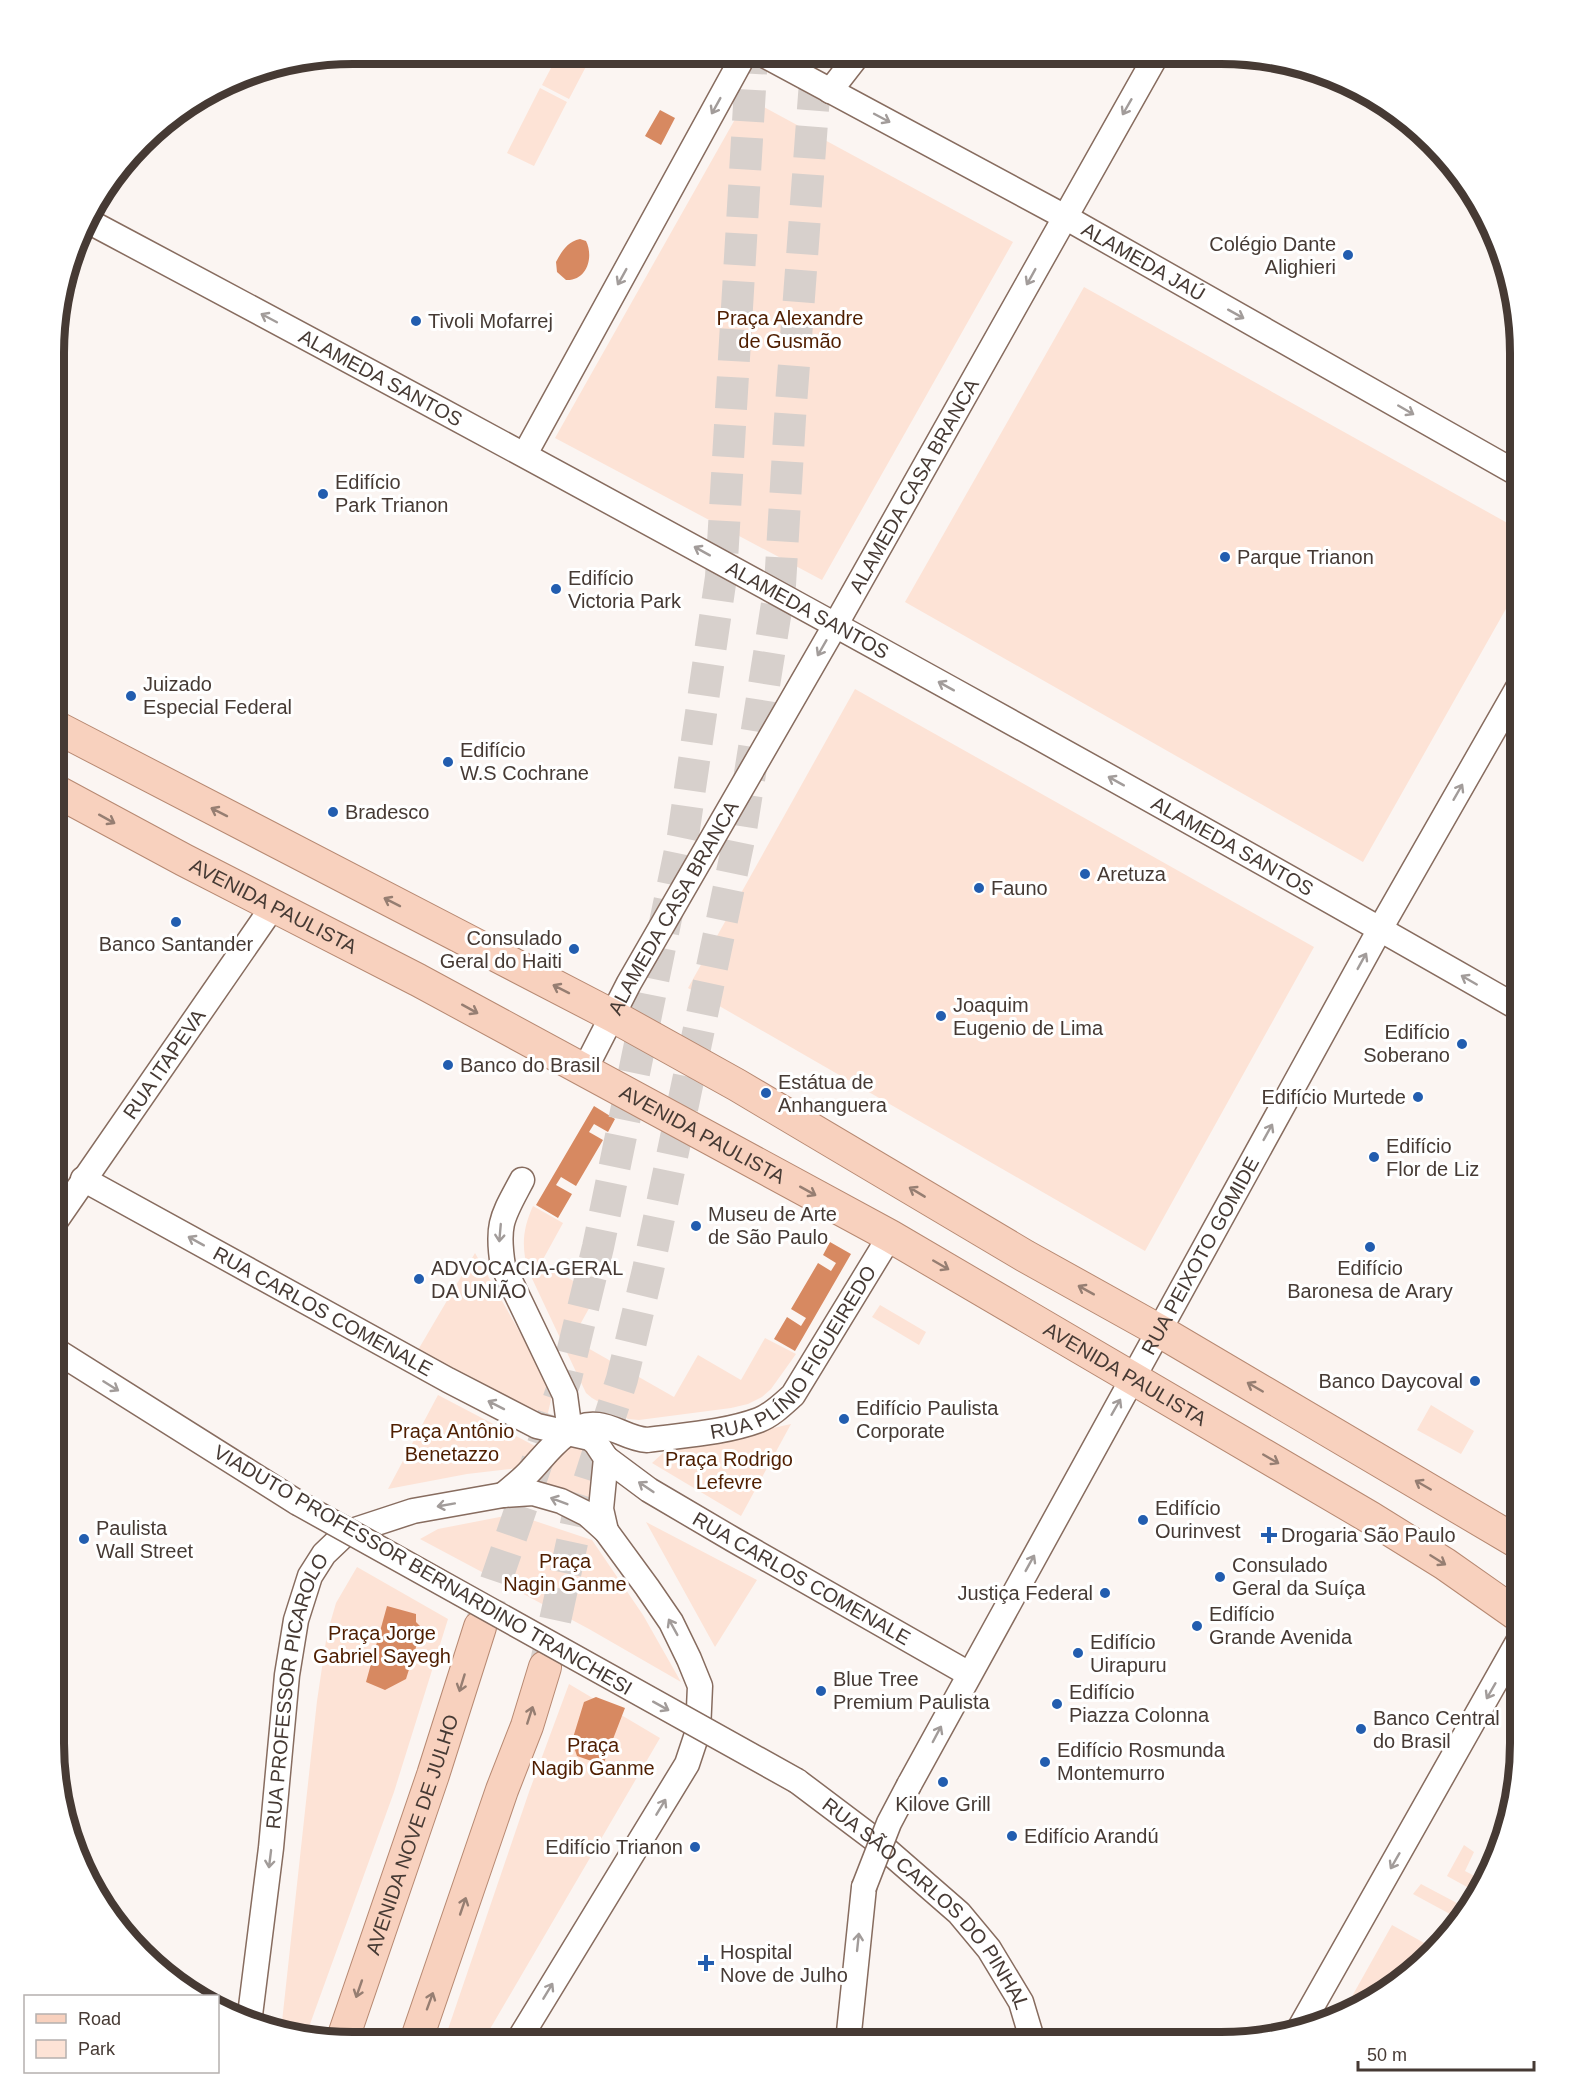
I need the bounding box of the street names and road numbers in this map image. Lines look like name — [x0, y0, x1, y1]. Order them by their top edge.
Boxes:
street label: ALAMEDA JAÚ — [1078, 218, 1209, 305]
street label: ALAMEDA SANTOS — [295, 325, 466, 431]
street label: ALAMEDA CASA BRANCA — [845, 374, 983, 597]
street label: ALAMEDA SANTOS — [723, 556, 893, 663]
street label: ALAMEDA SANTOS — [1148, 792, 1317, 900]
street label: ALAMEDA CASA BRANCA — [604, 796, 743, 1018]
street label: AVENIDA PAULISTA — [186, 854, 361, 958]
street label: RUA ITAPEVA — [119, 1004, 210, 1123]
street label: AVENIDA PAULISTA — [616, 1081, 789, 1188]
street label: RUA PEIXOTO GOMIDE — [1137, 1153, 1263, 1358]
street label: RUA CARLOS COMENALE — [210, 1242, 436, 1380]
street label: RUA PLÍNIO FIGUEIREDO — [708, 1262, 880, 1443]
street label: AVENIDA PAULISTA — [1040, 1318, 1211, 1430]
street label: VIADUTO PROFESSOR BERNARDINO TRANCHESI — [210, 1441, 636, 1699]
street label: RUA CARLOS COMENALE — [689, 1507, 914, 1649]
street label: RUA PROFESSOR PICAROLO — [262, 1549, 333, 1830]
street label: AVENIDA NOVE DE JULHO — [361, 1712, 463, 1958]
street label: RUA SÃO CARLOS DO PINHAL — [818, 1793, 1034, 2012]

